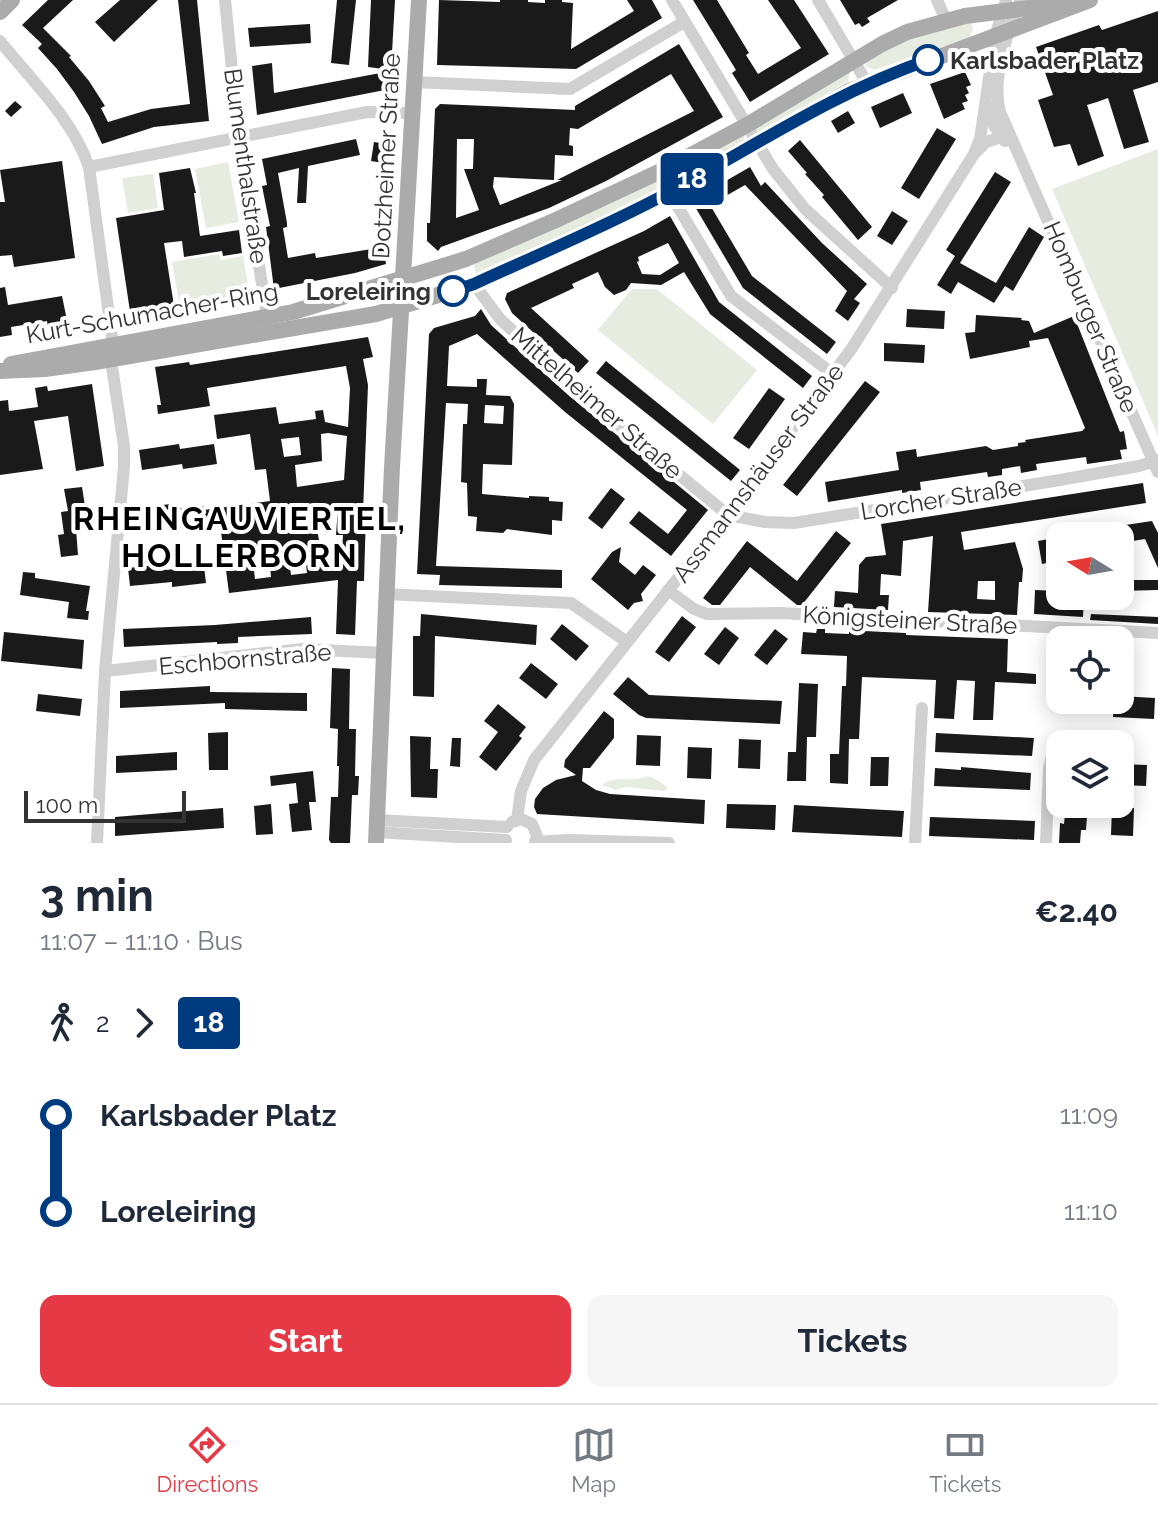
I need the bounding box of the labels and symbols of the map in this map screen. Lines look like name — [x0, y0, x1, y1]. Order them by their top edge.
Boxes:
marker: Karlsbader Platz — [913, 45, 943, 75]
place label: Karlsbader Platz — [950, 46, 1139, 75]
street label: Dotzheimer Straße — [366, 53, 406, 259]
street label: Blumenthalstraße — [218, 67, 274, 265]
line badge: 18 — [656, 153, 728, 205]
street label: Homburger Straße — [1038, 217, 1144, 417]
marker: Loreleiring — [438, 276, 468, 306]
street label: Kurt-Schumacher-Ring — [24, 277, 280, 349]
place label: Loreleiring — [306, 277, 431, 306]
street label: Mittelheimer Straße — [505, 321, 689, 485]
street label: Assmannshäuser Straße — [666, 358, 850, 588]
street label: Lorcher Straße — [859, 472, 1023, 526]
district label: RHEINGAUVIERTEL, HOLLERBORN — [73, 500, 407, 574]
north arrow — [1046, 522, 1134, 610]
street label: Königsteiner Straße — [802, 600, 1018, 640]
street label: Eschbornstraße — [157, 637, 333, 681]
scale bar — [24, 787, 186, 823]

